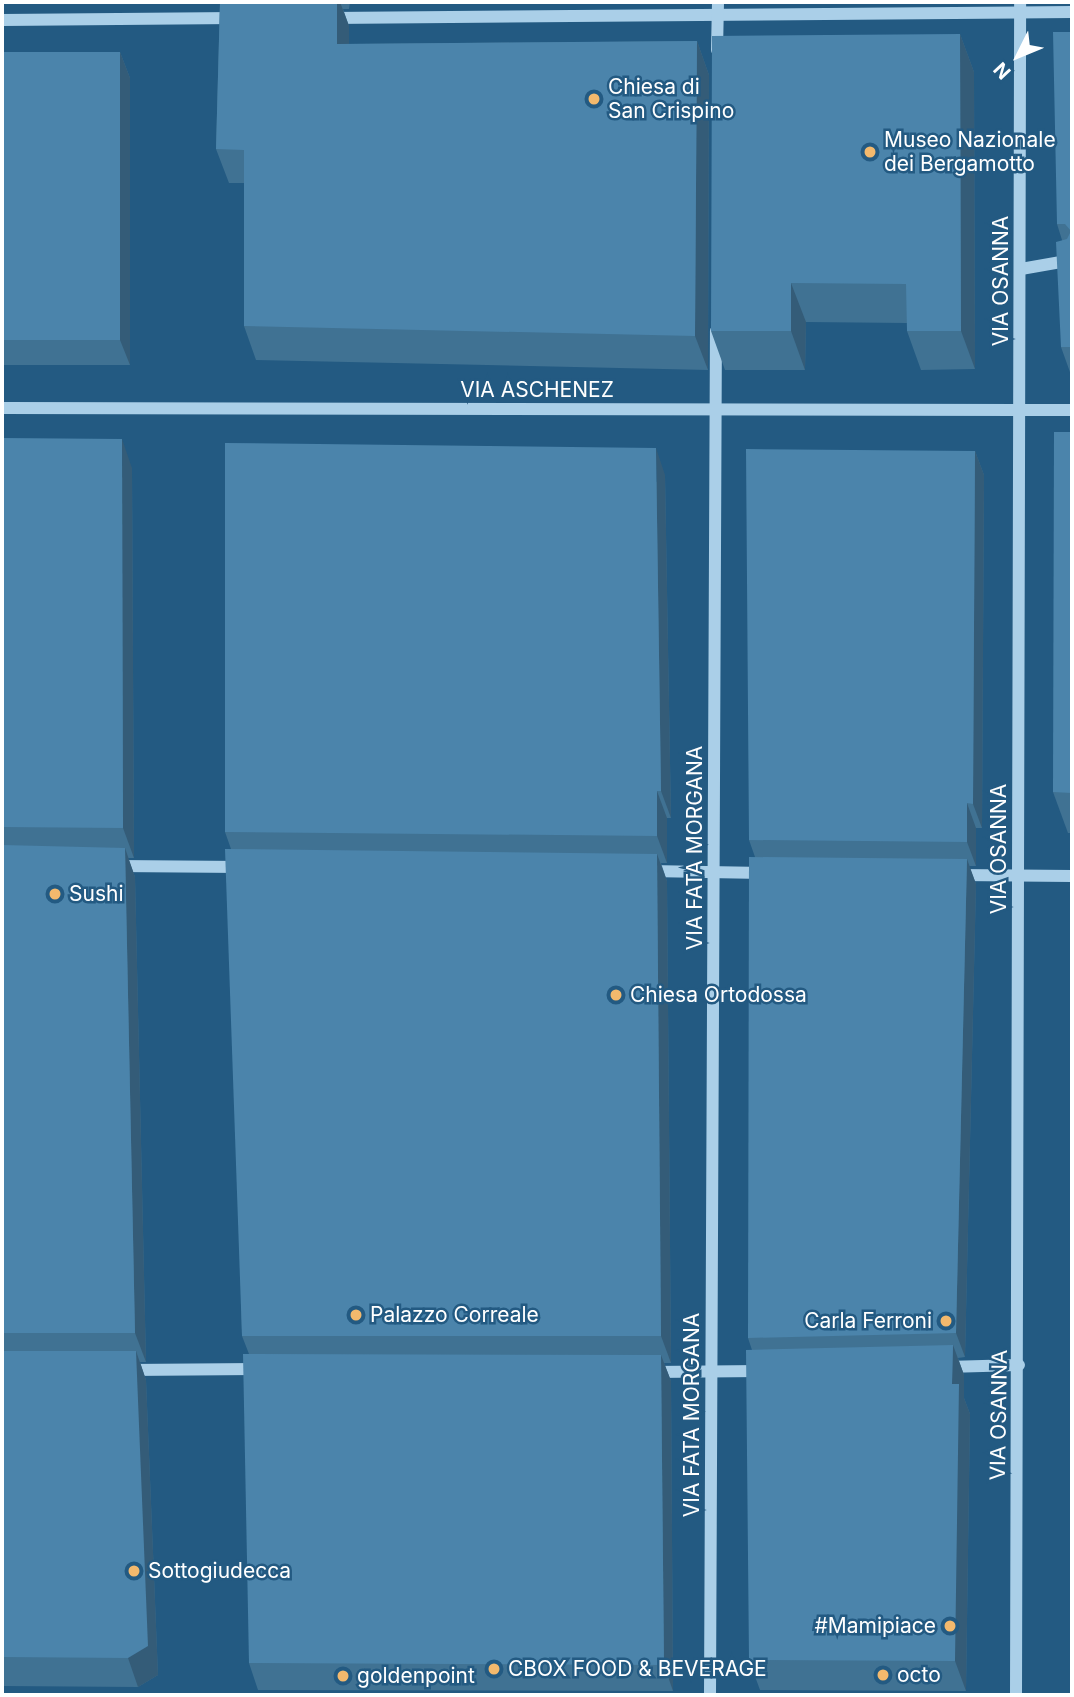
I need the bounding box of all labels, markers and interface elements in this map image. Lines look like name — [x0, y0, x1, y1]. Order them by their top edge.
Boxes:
north arrow — [983, 21, 1053, 91]
text: N — [989, 58, 1016, 84]
place label: Chiesa di San Crispino — [608, 74, 734, 124]
marker: Chiesa di San Crispino — [586, 91, 602, 107]
place label: Museo Nazionale dei Bergamotto — [884, 127, 1056, 177]
marker: Museo Nazionale dei Bergamotto — [862, 144, 878, 160]
street label: VIA OSANNA — [988, 216, 1014, 346]
street label: VIA ASCHENEZ — [460, 377, 614, 403]
street label: VIA FATA MORGANA — [682, 746, 708, 950]
street label: VIA OSANNA — [986, 784, 1012, 914]
place label: Sushi — [69, 881, 123, 907]
marker: Sushi — [47, 886, 63, 902]
place label: Chiesa Ortodossa — [630, 982, 807, 1008]
marker: Chiesa Ortodossa — [608, 987, 624, 1003]
place label: Palazzo Correale — [370, 1302, 539, 1328]
marker: Palazzo Correale — [348, 1307, 364, 1323]
place label: Carla Ferroni — [804, 1308, 932, 1334]
street label: VIA FATA MORGANA — [679, 1313, 705, 1517]
marker: Carla Ferroni — [938, 1313, 954, 1329]
street label: VIA OSANNA — [985, 1349, 1013, 1481]
place label: Sottogiudecca — [148, 1558, 291, 1584]
marker: Sottogiudecca — [126, 1563, 142, 1579]
place label: #Mamipiace — [814, 1613, 936, 1639]
marker: #Mamipiace — [942, 1618, 958, 1634]
place label: CBOX FOOD & BEVERAGE — [508, 1656, 767, 1682]
marker: CBOX FOOD & BEVERAGE — [486, 1661, 502, 1677]
place label: octo — [897, 1662, 941, 1688]
place label: goldenpoint — [357, 1663, 475, 1689]
marker: octo — [875, 1667, 891, 1683]
marker: goldenpoint — [335, 1668, 351, 1684]

